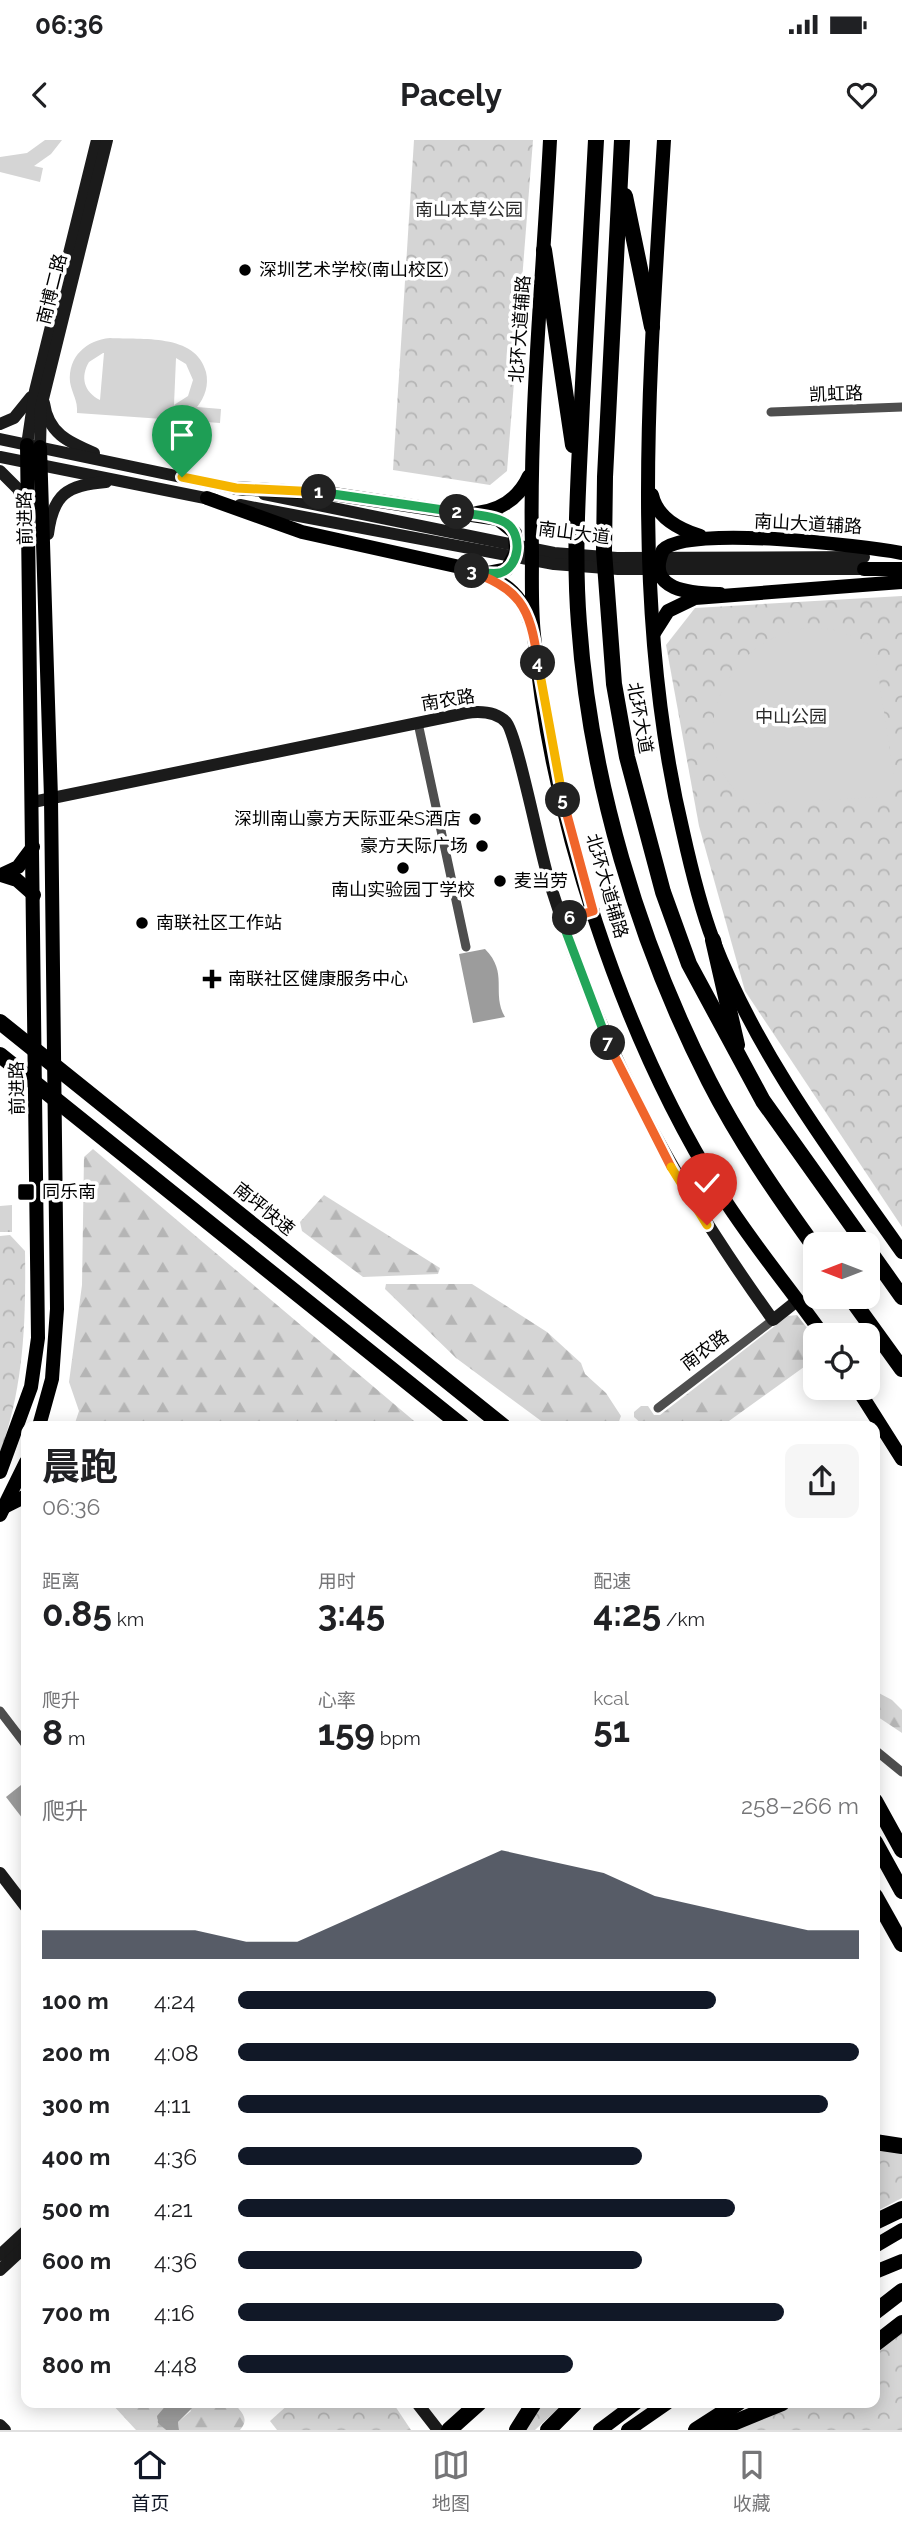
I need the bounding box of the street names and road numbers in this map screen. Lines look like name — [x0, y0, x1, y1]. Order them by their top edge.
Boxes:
street label: 南博二路 — [33, 251, 70, 326]
street label: 北环大道辅路 — [505, 274, 534, 384]
street label: 凯虹路 — [809, 382, 863, 405]
street label: 前进路 — [14, 491, 35, 545]
street label: 南山大道辅路 — [754, 510, 863, 537]
street label: 南山大道 — [537, 518, 611, 547]
street label: 北环大道 — [624, 681, 657, 755]
street label: 南农路 — [420, 685, 476, 714]
street label: 北环大道辅路 — [583, 831, 632, 941]
street label: 前进路 — [6, 1061, 27, 1115]
street label: 南坪快速 — [230, 1178, 299, 1239]
street label: 南农路 — [677, 1325, 733, 1374]

